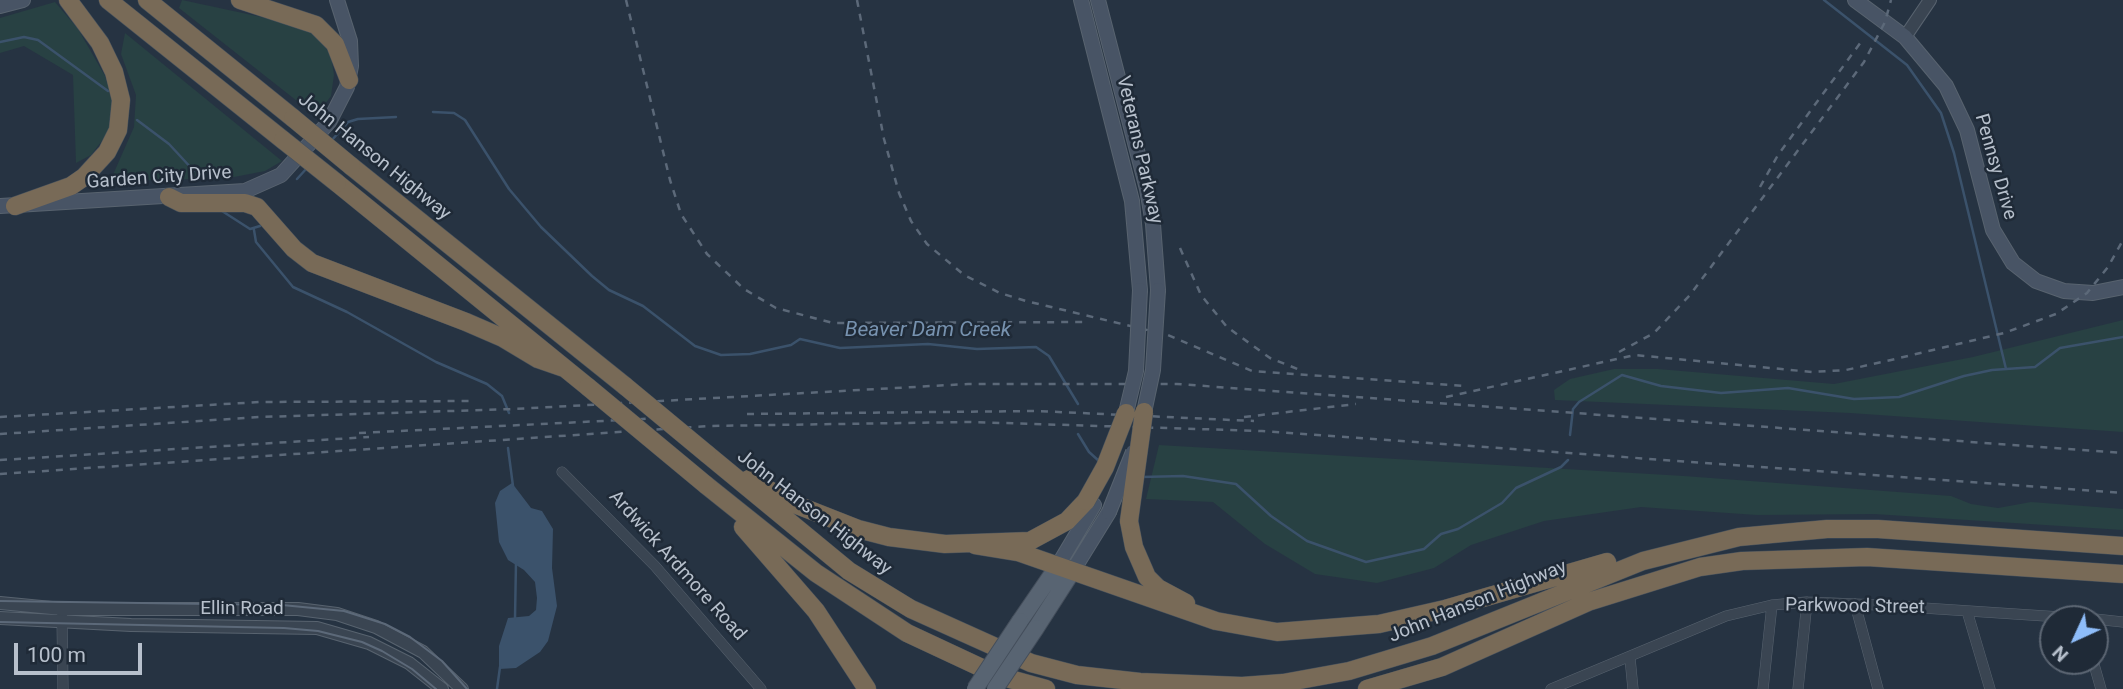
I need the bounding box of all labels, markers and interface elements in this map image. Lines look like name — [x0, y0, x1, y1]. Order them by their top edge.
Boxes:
street label: Veterans Parkway — [1111, 74, 1167, 226]
street label: John Hanson Highway — [293, 88, 455, 226]
street label: Pennsy Drive — [1969, 111, 2021, 223]
street label: Garden City Drive — [86, 162, 232, 194]
water label: Beaver Dam Creek — [845, 318, 1011, 344]
street label: John Hanson Highway — [732, 446, 896, 580]
street label: Ardwick Ardmore Road — [604, 486, 750, 646]
street label: John Hanson Highway — [1386, 556, 1570, 648]
street label: Parkwood Street — [1785, 594, 1925, 620]
street label: Ellin Road — [200, 598, 284, 620]
north arrow — [2039, 605, 2109, 675]
scale bar — [18, 630, 145, 674]
text: N — [2047, 641, 2073, 667]
text: 100 m — [27, 643, 86, 667]

